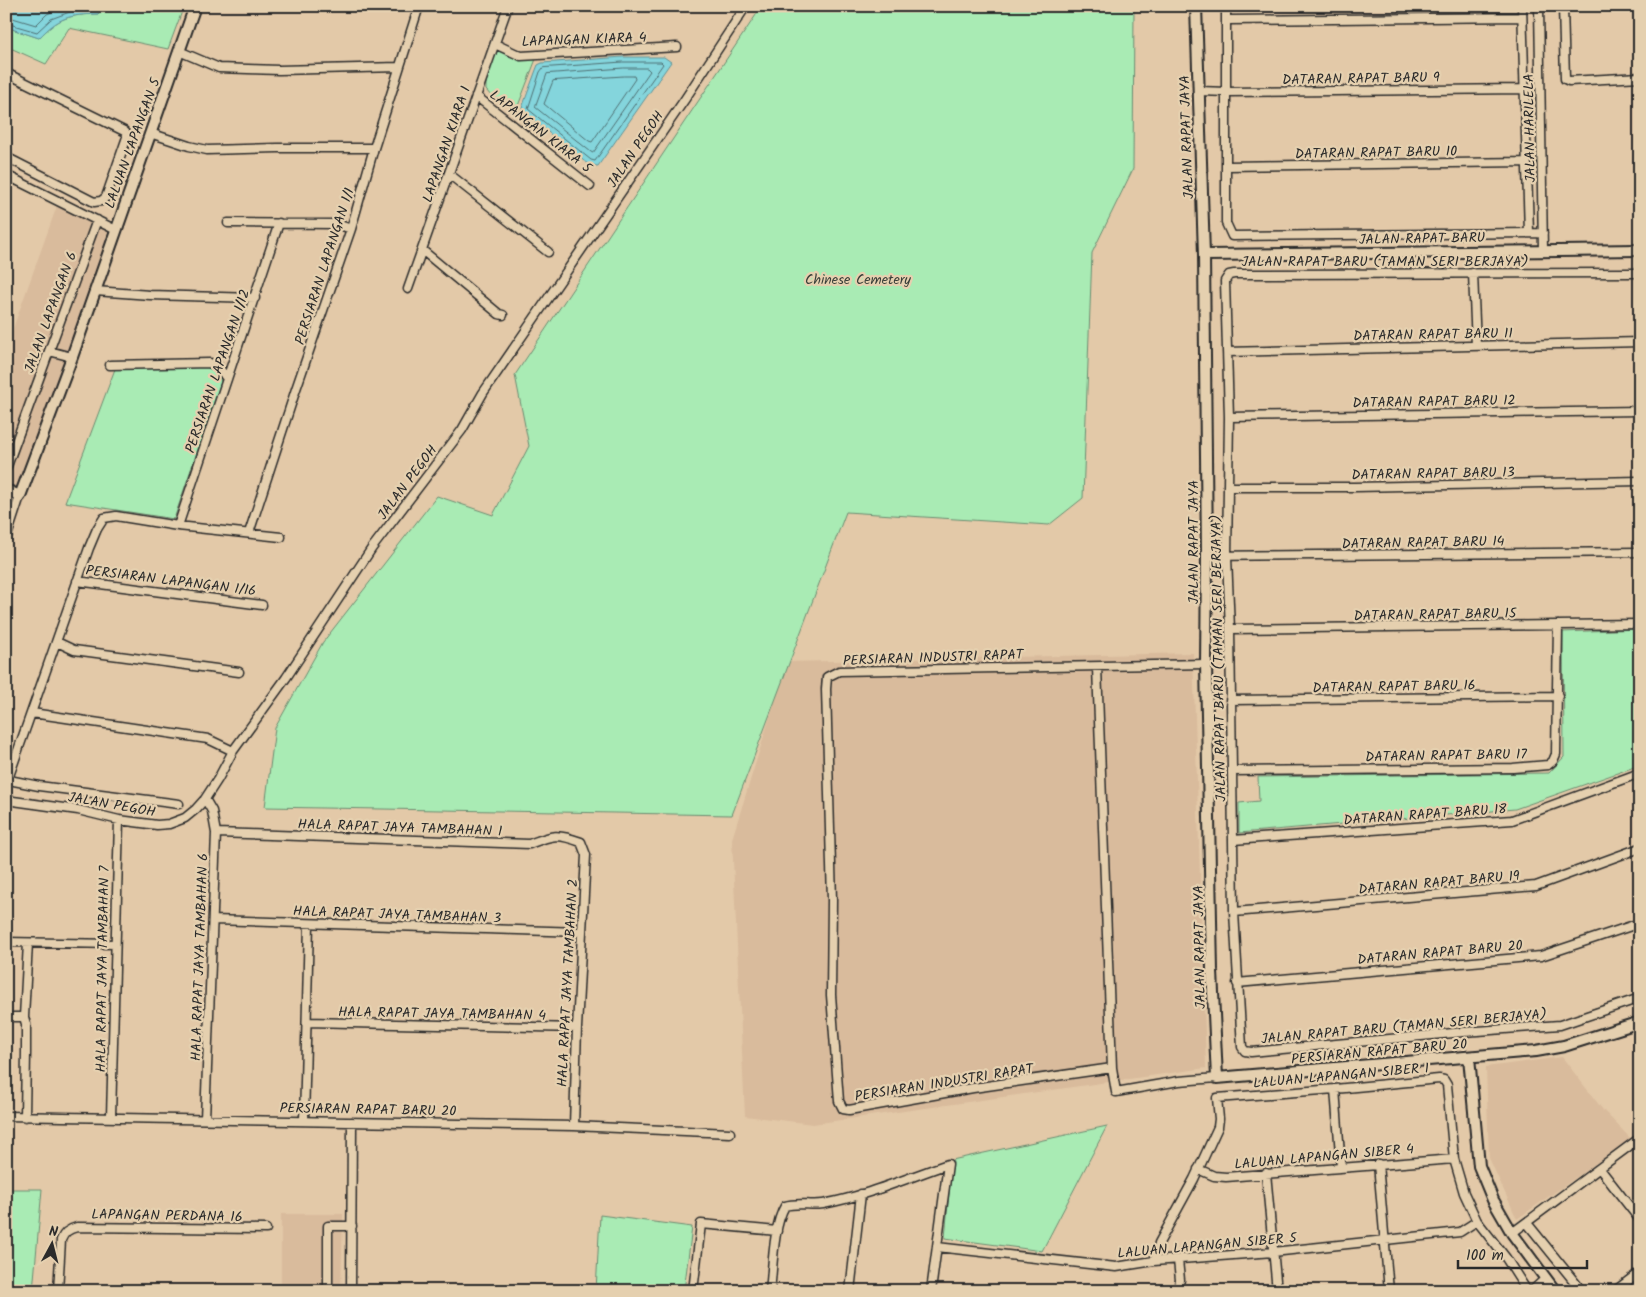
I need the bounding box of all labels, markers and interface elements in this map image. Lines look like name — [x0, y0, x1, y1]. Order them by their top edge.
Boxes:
street label: LAPANGAN KIARA 4 — [521, 27, 647, 53]
street label: DATARAN RAPAT BARU 9 — [1282, 67, 1440, 91]
street label: JALAN HARILELA — [1518, 73, 1542, 183]
street label: LALUAN LAPANGAN 5 — [99, 74, 167, 212]
street label: JALAN RAPAT JAYA — [1174, 75, 1200, 199]
street label: LAPANGAN KIARA 1 — [417, 83, 477, 205]
street label: LAPANGAN KIARA 5 — [484, 85, 598, 180]
street label: JALAN PEGOH — [602, 107, 670, 192]
street label: DATARAN RAPAT BARU 10 — [1295, 141, 1457, 165]
street label: PERSIARAN LAPANGAN 1/1 — [289, 185, 361, 348]
street label: JALAN RAPAT BARU — [1359, 227, 1485, 251]
street label: JALAN LAPANGAN 6 — [19, 248, 83, 376]
street label: JALAN RAPAT BARU (TAMAN SERI BERJAYA) — [1242, 251, 1528, 273]
park label: Chinese Cemetery — [805, 269, 911, 291]
street label: PERSIARAN LAPANGAN 1/12 — [180, 287, 256, 456]
street label: DATARAN RAPAT BARU 11 — [1353, 323, 1513, 347]
street label: DATARAN RAPAT BARU 12 — [1352, 390, 1516, 414]
street label: JALAN PEGOH — [372, 441, 443, 525]
street label: DATARAN RAPAT BARU 13 — [1351, 462, 1515, 486]
street label: JALAN RAPAT JAYA — [1183, 480, 1205, 604]
street label: JALAN RAPAT BARU (TAMAN SERI BERJAYA) — [1205, 514, 1233, 802]
street label: DATARAN RAPAT BARU 14 — [1341, 531, 1505, 555]
street label: PERSIARAN LAPANGAN 1/16 — [84, 560, 257, 602]
street label: DATARAN RAPAT BARU 15 — [1353, 603, 1518, 627]
street label: PERSIARAN INDUSTRI RAPAT — [842, 644, 1025, 672]
street label: DATARAN RAPAT BARU 16 — [1312, 675, 1476, 699]
street label: DATARAN RAPAT BARU 17 — [1365, 744, 1528, 768]
street label: JALAN PEGOH — [66, 786, 157, 824]
street label: DATARAN RAPAT BARU 18 — [1343, 798, 1508, 832]
street label: HALA RAPAT JAYA TAMBAHAN 1 — [297, 813, 503, 843]
street label: HALA RAPAT JAYA TAMBAHAN 6 — [185, 853, 215, 1061]
street label: HALA RAPAT JAYA TAMBAHAN 7 — [90, 865, 116, 1073]
street label: DATARAN RAPAT BARU 19 — [1357, 865, 1521, 901]
street label: HALA RAPAT JAYA TAMBAHAN 2 — [552, 878, 584, 1088]
street label: JALAN RAPAT JAYA — [1188, 885, 1212, 1009]
street label: HALA RAPAT JAYA TAMBAHAN 3 — [293, 900, 501, 930]
street label: DATARAN RAPAT BARU 20 — [1356, 935, 1524, 971]
street label: HALA RAPAT JAYA TAMBAHAN 4 — [338, 1001, 546, 1027]
street label: JALAN RAPAT BARU (TAMAN SERI BERJAYA) — [1260, 1004, 1548, 1050]
street label: PERSIARAN RAPAT BARU 20 — [1290, 1033, 1468, 1071]
street label: LALUAN LAPANGAN SIBER 1 — [1252, 1057, 1430, 1095]
street label: PERSIARAN INDUSTRI RAPAT — [853, 1058, 1037, 1108]
street label: PERSIARAN RAPAT BARU 20 — [279, 1097, 456, 1123]
street label: LALUAN LAPANGAN SIBER 4 — [1233, 1138, 1415, 1176]
street label: LAPANGAN PERDANA 16 — [91, 1204, 243, 1228]
north arrow — [28, 1220, 78, 1270]
text: N — [48, 1221, 59, 1244]
street label: LALUAN LAPANGAN SIBER 5 — [1117, 1227, 1299, 1265]
scale bar — [1458, 1237, 1587, 1269]
text: 100 m — [1466, 1244, 1504, 1268]

